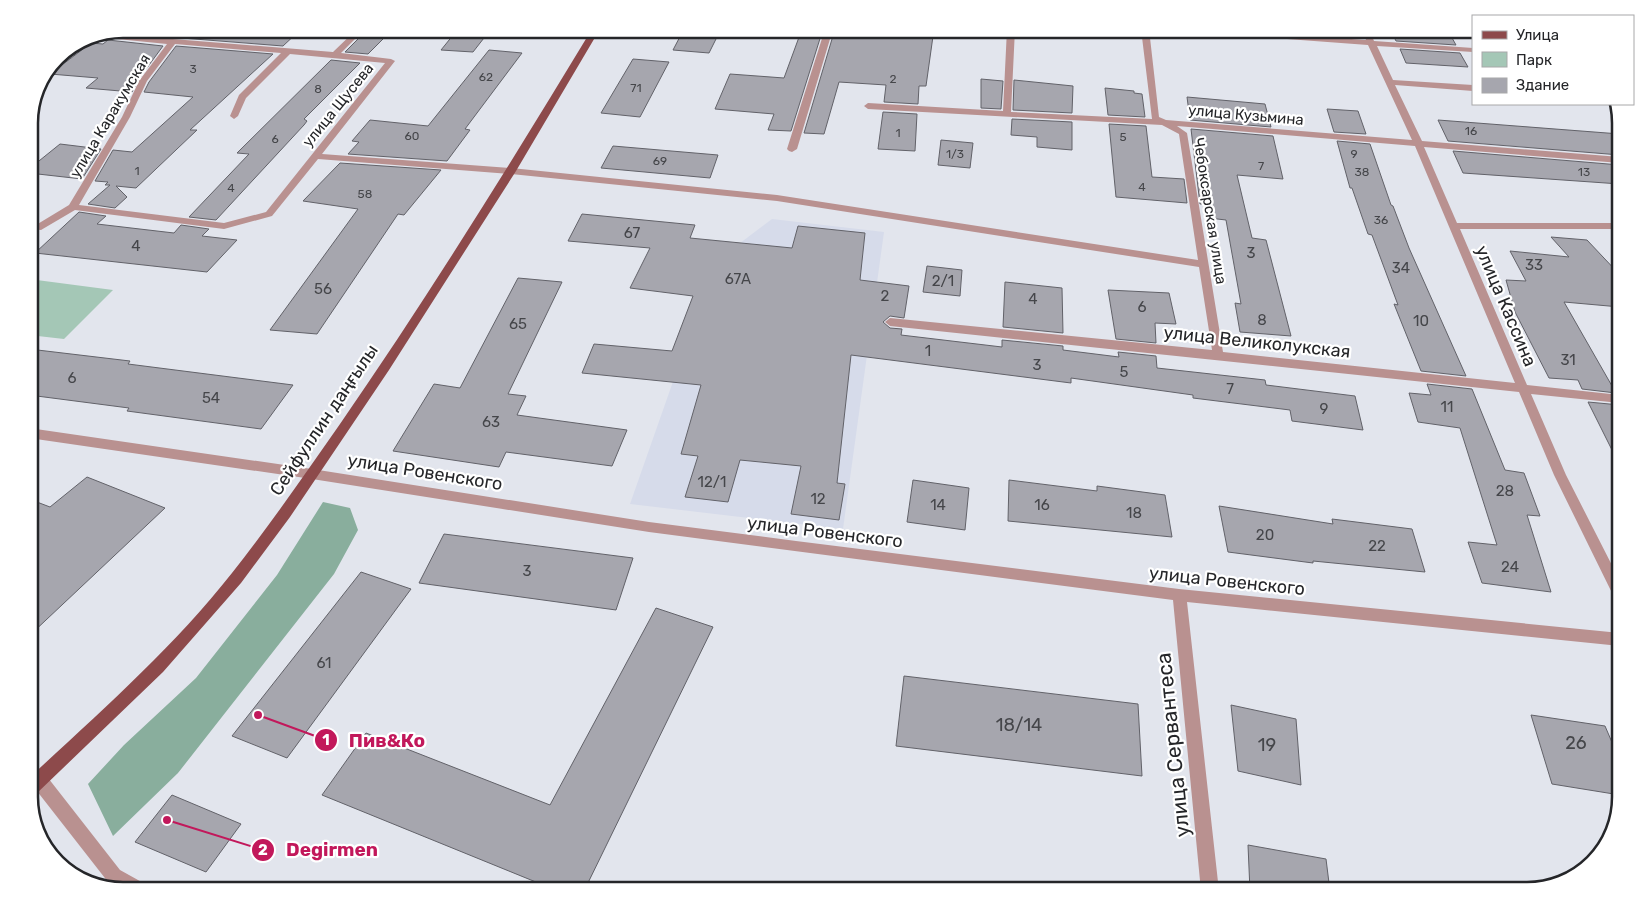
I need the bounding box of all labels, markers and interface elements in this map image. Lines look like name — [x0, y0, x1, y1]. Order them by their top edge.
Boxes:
legend — [1472, 15, 1634, 105]
text: Улица — [1516, 26, 1559, 44]
street label: улица Каракумская — [66, 51, 154, 181]
text: Парк — [1516, 51, 1552, 69]
street label: улица Щусева — [299, 59, 377, 151]
house number: 3 — [189, 62, 197, 76]
house number: 62 — [479, 70, 493, 84]
house number: 2 — [889, 72, 897, 86]
text: Здание — [1516, 76, 1569, 94]
house number: 71 — [630, 81, 642, 95]
house number: 8 — [314, 82, 322, 96]
street label: улица Кузьмина — [1188, 101, 1304, 129]
house number: 16 — [1465, 124, 1477, 138]
house number: 1 — [895, 126, 901, 140]
house number: 60 — [405, 129, 419, 143]
house number: 5 — [1119, 130, 1127, 144]
house number: 6 — [271, 132, 279, 146]
street label: Чебоксарская улица — [1190, 136, 1230, 286]
house number: 1/3 — [946, 147, 964, 161]
house number: 9 — [1350, 147, 1358, 161]
house number: 69 — [653, 154, 667, 168]
house number: 7 — [1258, 159, 1264, 173]
house number: 1 — [134, 164, 140, 178]
house number: 38 — [1355, 165, 1369, 179]
house number: 13 — [1578, 165, 1590, 179]
house number: 4 — [1138, 180, 1146, 194]
house number: 4 — [227, 181, 235, 195]
house number: 58 — [358, 187, 372, 201]
house number: 36 — [1374, 213, 1388, 227]
house number: 67 — [624, 224, 640, 242]
house number: 4 — [131, 237, 141, 255]
street label: улица Кассина — [1471, 242, 1541, 370]
house number: 3 — [1246, 244, 1256, 262]
house number: 33 — [1525, 256, 1543, 274]
house number: 34 — [1392, 259, 1410, 277]
house number: 67А — [725, 270, 751, 288]
house number: 2/1 — [932, 272, 954, 290]
house number: 56 — [314, 280, 332, 298]
house number: 2 — [881, 287, 890, 305]
house number: 4 — [1028, 290, 1038, 308]
house number: 6 — [1137, 298, 1147, 316]
house number: 8 — [1257, 311, 1267, 329]
house number: 10 — [1413, 312, 1429, 330]
house number: 65 — [509, 315, 527, 333]
street label: улица Великолукская — [1162, 321, 1352, 363]
street label: Сейфуллин даңғылы — [265, 340, 383, 500]
house number: 1 — [925, 342, 931, 360]
house number: 31 — [1560, 351, 1576, 369]
house number: 3 — [1032, 356, 1042, 374]
house number: 5 — [1120, 363, 1129, 381]
house number: 6 — [67, 369, 77, 387]
house number: 7 — [1226, 380, 1234, 398]
house number: 54 — [202, 389, 220, 407]
house number: 11 — [1441, 398, 1453, 416]
house number: 9 — [1320, 400, 1329, 418]
house number: 63 — [482, 413, 500, 431]
street label: улица Ровенского — [346, 449, 504, 495]
house number: 12/1 — [698, 473, 726, 491]
house number: 28 — [1496, 482, 1514, 500]
house number: 12 — [810, 490, 826, 508]
house number: 14 — [930, 496, 946, 514]
house number: 16 — [1034, 496, 1050, 514]
house number: 18 — [1126, 504, 1142, 522]
street label: улица Ровенского — [746, 512, 904, 552]
house number: 20 — [1256, 526, 1274, 544]
house number: 22 — [1368, 537, 1386, 555]
house number: 24 — [1501, 558, 1519, 576]
house number: 3 — [522, 562, 532, 580]
street label: улица Ровенского — [1148, 562, 1306, 600]
street label: улица Сервантеса — [1150, 651, 1195, 839]
house number: 61 — [316, 654, 332, 672]
house number: 18/14 — [996, 714, 1042, 736]
callout: Пив&Ко — [314, 723, 435, 757]
text: Пив&Ко — [349, 729, 425, 752]
text: 1 — [322, 731, 330, 749]
house number: 26 — [1565, 732, 1587, 754]
house number: 19 — [1258, 734, 1276, 756]
callout: Degirmen — [251, 833, 388, 867]
text: Degirmen — [286, 838, 378, 861]
text: 2 — [258, 841, 268, 859]

